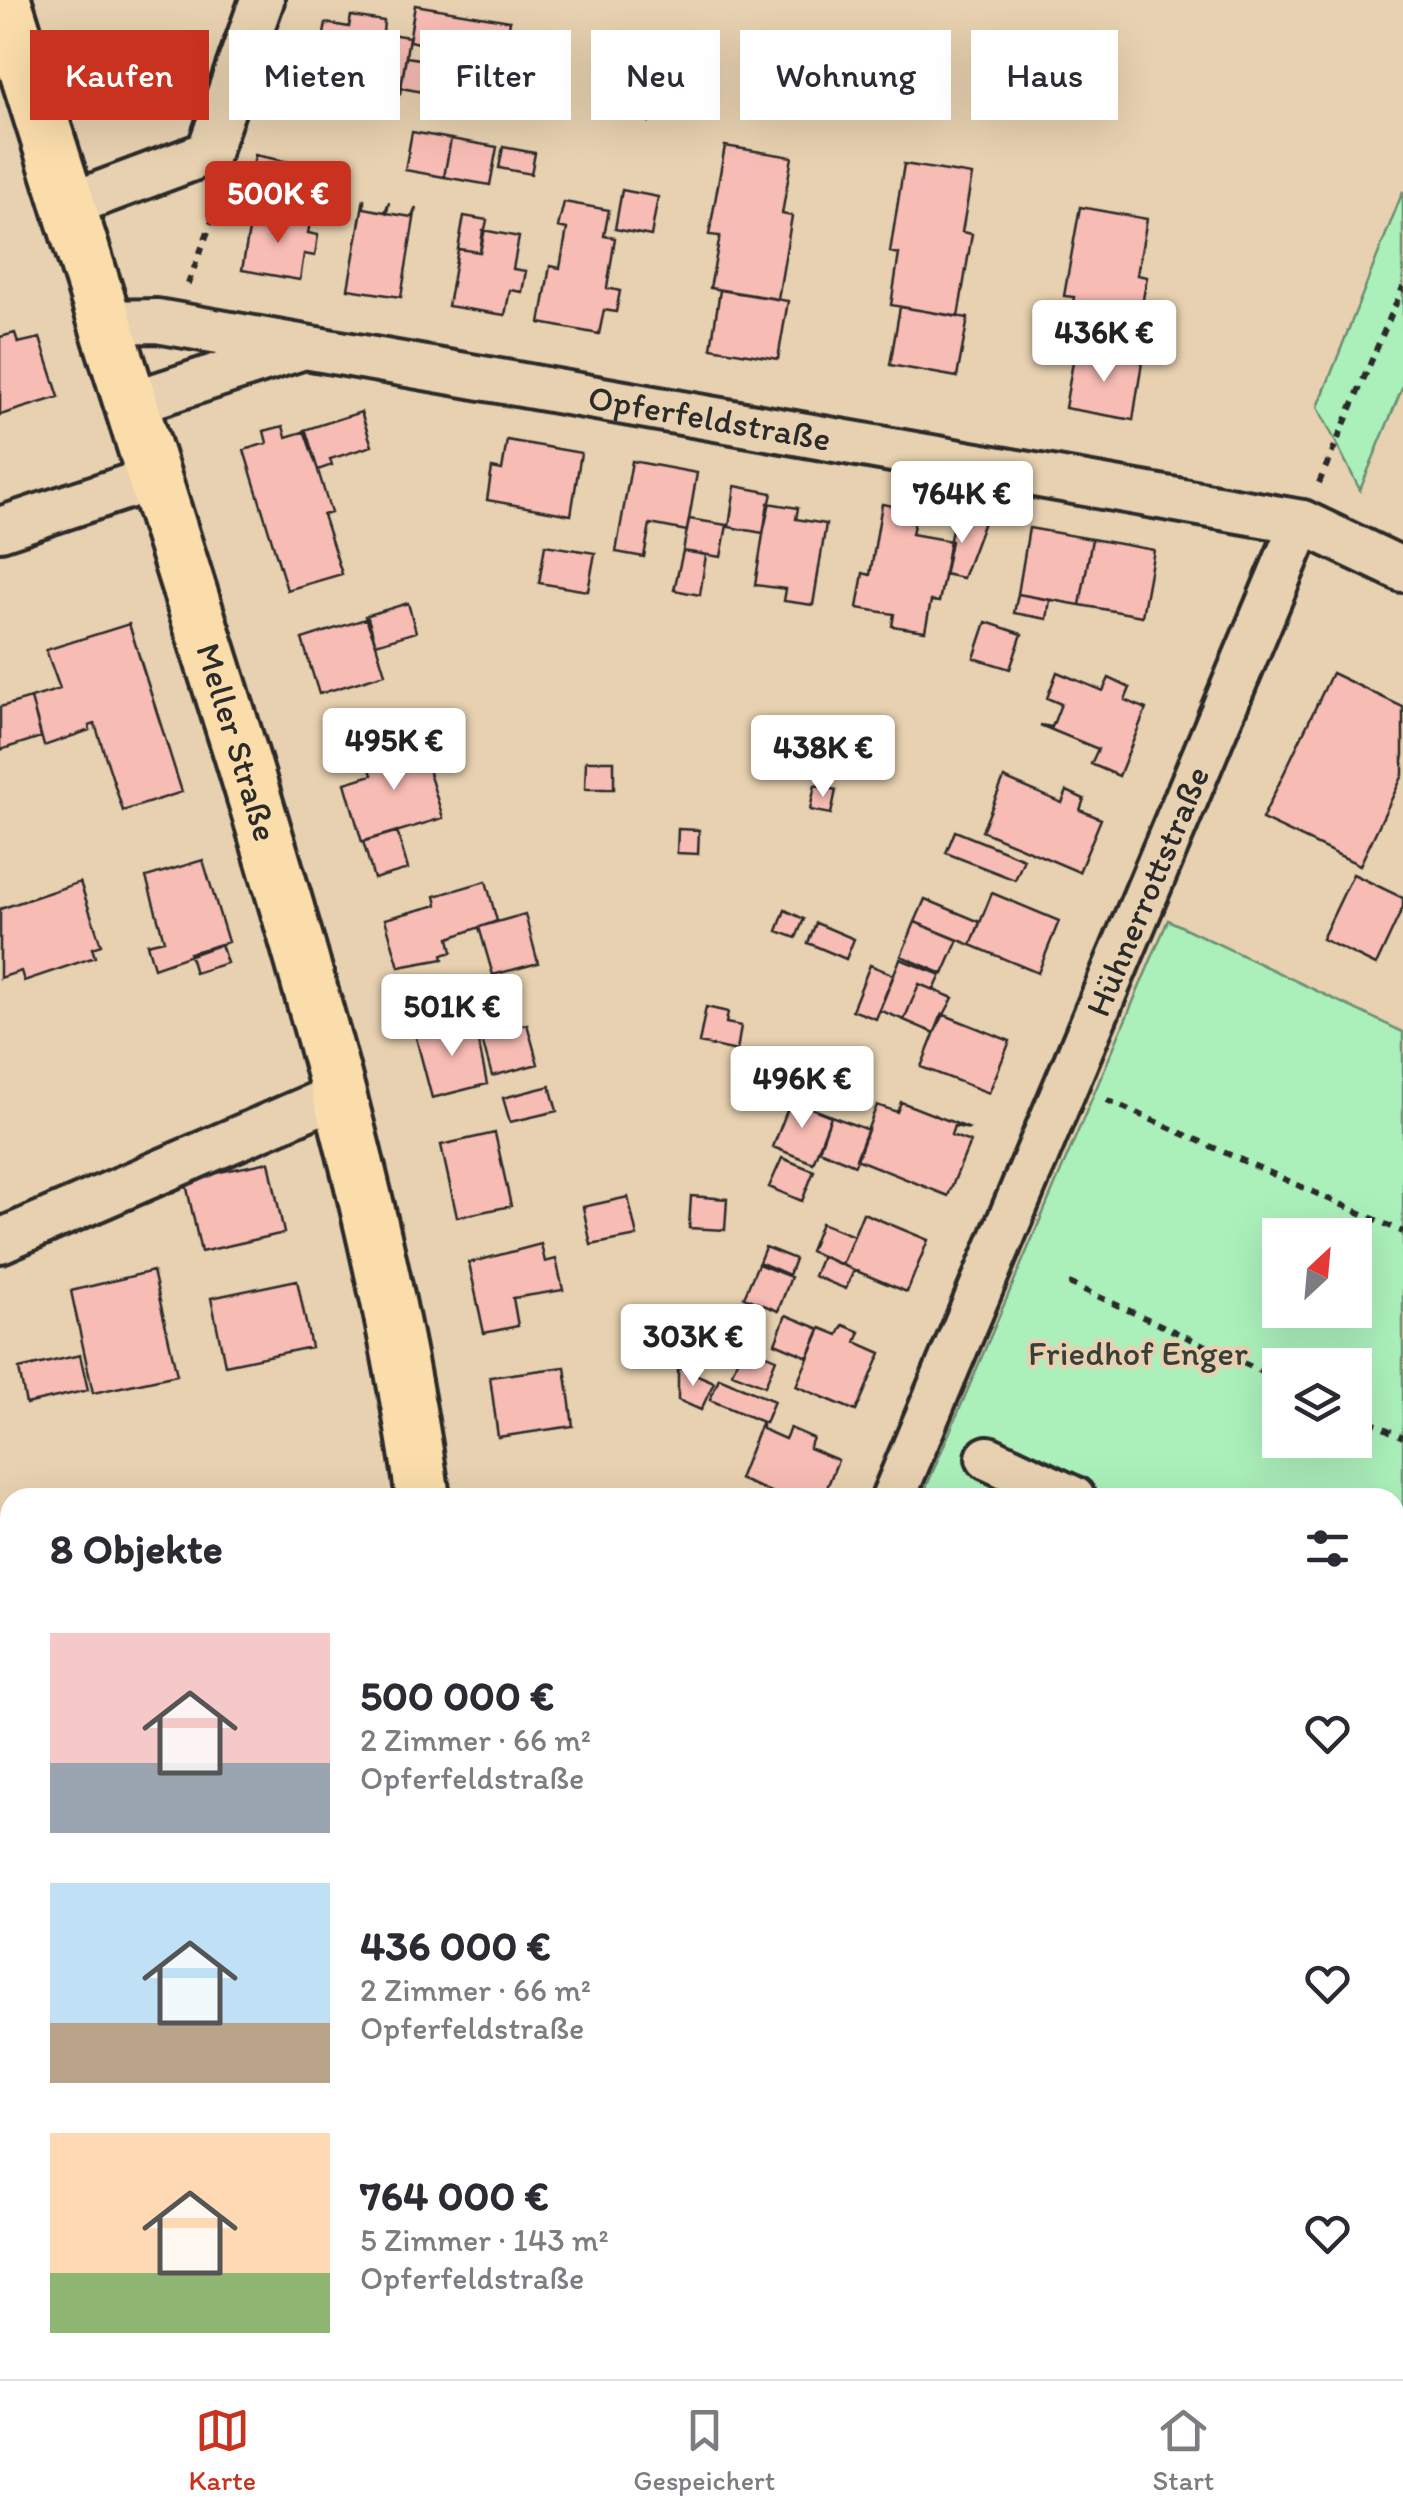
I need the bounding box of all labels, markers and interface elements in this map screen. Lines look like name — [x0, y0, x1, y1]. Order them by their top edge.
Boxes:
chip: Kaufen — [30, 30, 209, 120]
chip: Mieten — [229, 30, 400, 120]
chip: Filter — [420, 30, 571, 120]
chip: Neu — [591, 30, 720, 120]
chip: Wohnung — [740, 30, 951, 120]
chip: Haus — [971, 30, 1118, 120]
pin: 500K € — [197, 161, 359, 246]
text: 500K € — [227, 174, 329, 212]
pin: 436K € — [1023, 300, 1185, 385]
text: 436K € — [1054, 313, 1154, 351]
street label: Opferfeldstraße — [585, 376, 834, 460]
pin: 764K € — [881, 461, 1043, 546]
text: 764K € — [913, 474, 1011, 512]
street label: Meller Straße — [187, 638, 287, 846]
pin: 495K € — [313, 708, 475, 793]
pin: 438K € — [742, 715, 904, 800]
text: 495K € — [345, 721, 443, 759]
text: 438K € — [773, 728, 873, 766]
street label: Hühnerrottstraße — [1076, 760, 1218, 1023]
pin: 501K € — [371, 974, 533, 1059]
text: 501K € — [403, 987, 501, 1025]
pin: 496K € — [721, 1046, 883, 1131]
text: 496K € — [753, 1059, 851, 1097]
north arrow — [1262, 1218, 1372, 1328]
map controls — [1262, 1218, 1372, 1458]
pin: 303K € — [612, 1304, 774, 1389]
text: 303K € — [643, 1317, 743, 1355]
park label: Friedhof Enger — [1028, 1332, 1248, 1374]
button: layers — [1262, 1348, 1372, 1458]
icon: filters — [1300, 1521, 1355, 1576]
text: 8 Objekte — [50, 1523, 223, 1574]
text: 500 000 € — [360, 1670, 554, 1721]
icon: home — [130, 1673, 250, 1793]
icon: heart — [1300, 1706, 1355, 1761]
text: 2 Zimmer · 66 m² — [360, 1721, 591, 1759]
text: Opferfeldstraße — [360, 1759, 584, 1797]
text: 436 000 € — [360, 1920, 551, 1971]
icon: home — [130, 1923, 250, 2043]
icon: heart — [1300, 1956, 1355, 2011]
text: 2 Zimmer · 66 m² — [360, 1971, 591, 2009]
text: Opferfeldstraße — [360, 2009, 584, 2047]
text: 764 000 € — [360, 2170, 549, 2221]
icon: home — [130, 2173, 250, 2293]
icon: heart — [1300, 2206, 1355, 2261]
text: 5 Zimmer · 143 m² — [360, 2221, 609, 2259]
text: Opferfeldstraße — [360, 2259, 584, 2297]
tab: Karte — [189, 2403, 256, 2497]
tab: Gespeichert — [633, 2403, 775, 2497]
tab: Start — [1152, 2403, 1214, 2497]

